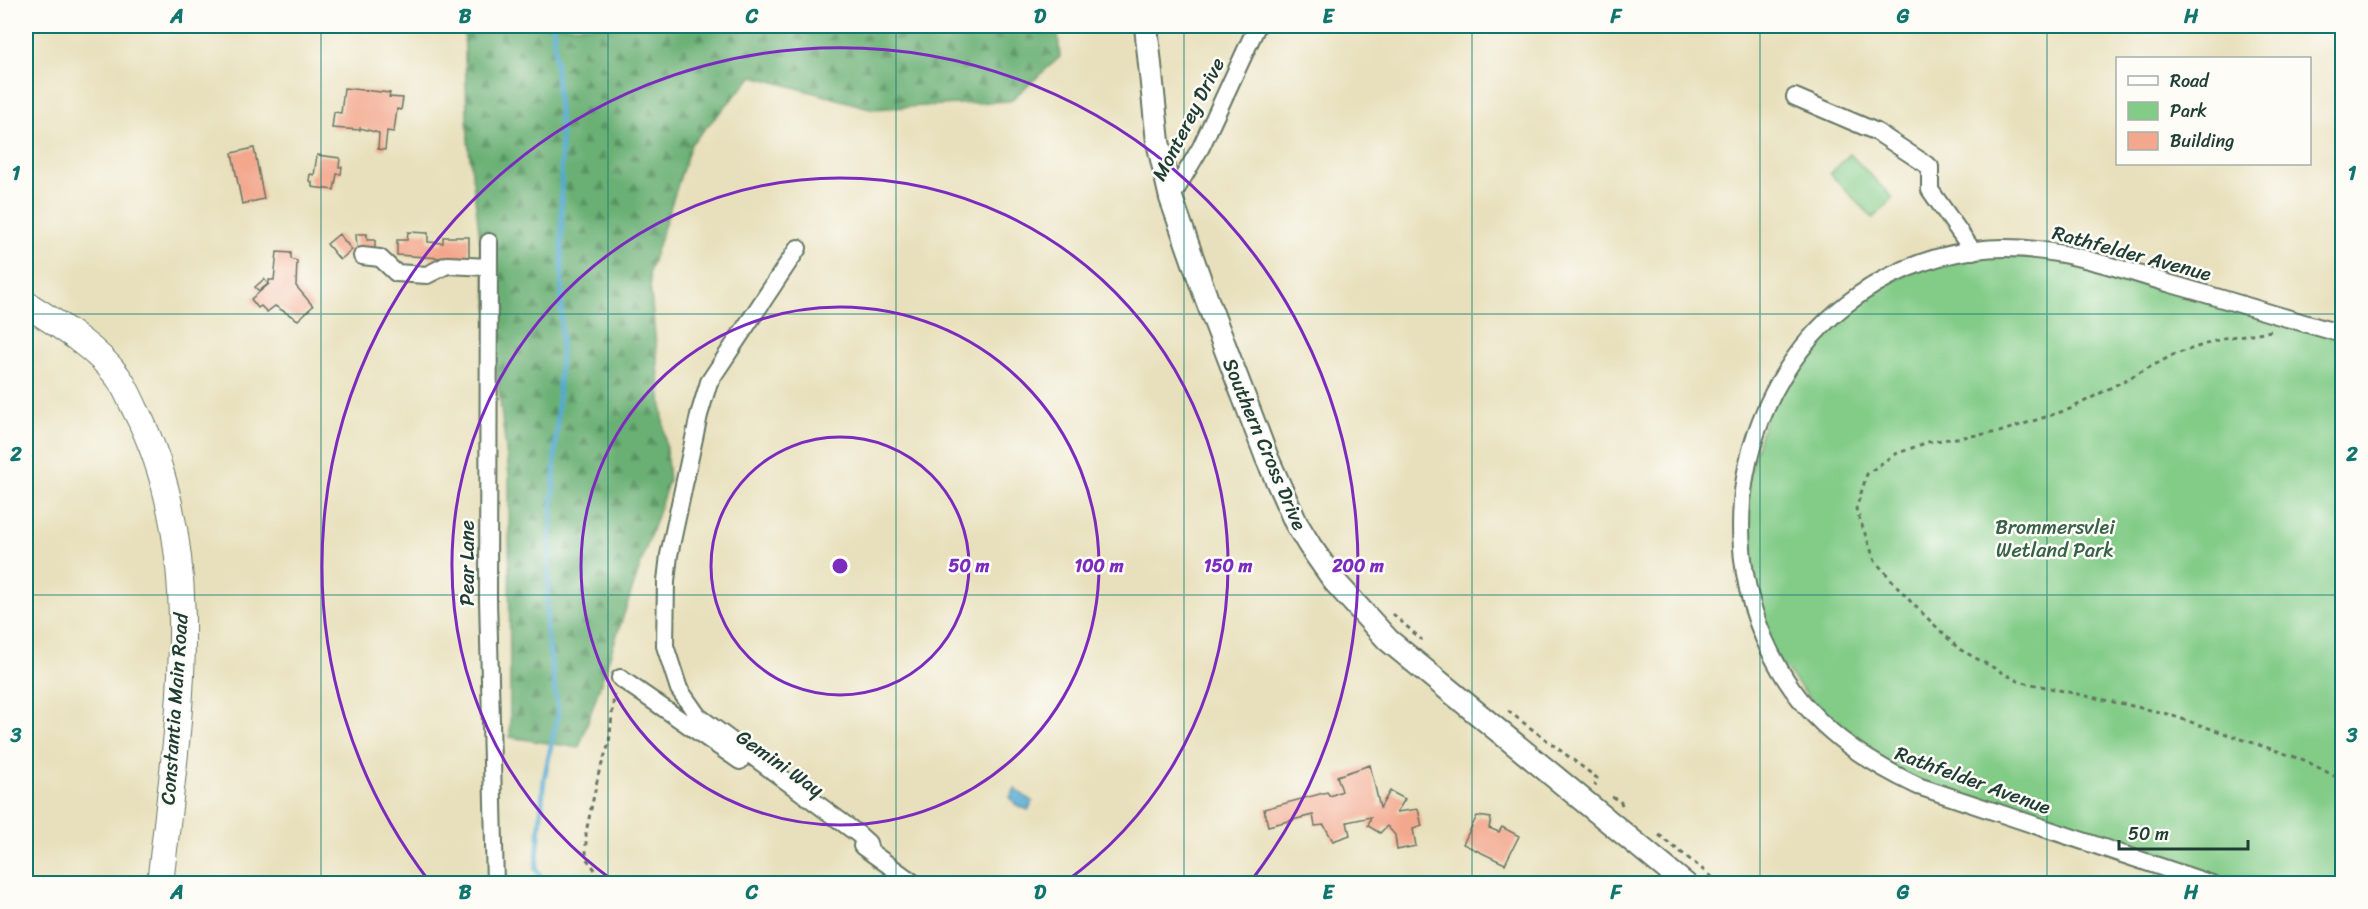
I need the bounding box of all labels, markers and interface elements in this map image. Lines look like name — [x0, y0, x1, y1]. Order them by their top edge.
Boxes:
text: A — [169, 0, 184, 34]
text: B — [459, 0, 472, 34]
text: C — [745, 0, 759, 34]
text: D — [1034, 0, 1047, 34]
text: E — [1322, 0, 1335, 34]
text: F — [1610, 0, 1623, 34]
text: G — [1896, 0, 1910, 34]
text: H — [2183, 0, 2199, 34]
street label: Monterey Drive — [1142, 51, 1235, 187]
legend — [2116, 57, 2311, 165]
text: Road — [2170, 65, 2210, 97]
text: Park — [2170, 95, 2207, 127]
text: Building — [2170, 125, 2234, 157]
text: 1 — [12, 156, 21, 191]
text: 1 — [2348, 156, 2357, 191]
street label: Rathfelder Avenue — [2048, 215, 2216, 292]
street label: Southern Cross Drive — [1212, 352, 1317, 536]
text: 2 — [9, 437, 22, 472]
text: 2 — [2345, 437, 2358, 472]
park label: Brommersvlei Wetland Park — [1995, 510, 2116, 568]
street label: Pear Lane — [450, 520, 485, 606]
text: 50 m — [949, 550, 990, 582]
text: 100 m — [1075, 550, 1124, 582]
text: 150 m — [1204, 550, 1252, 582]
text: 200 m — [1331, 550, 1384, 582]
centre of rings — [830, 556, 850, 576]
street label: Constantia Main Road — [150, 611, 199, 806]
text: 3 — [10, 718, 22, 753]
text: 3 — [2346, 718, 2358, 753]
street label: Gemini Way — [728, 720, 832, 807]
street label: Rathfelder Avenue — [1890, 736, 2056, 825]
scale bar — [2119, 813, 2248, 851]
text: 50 m — [2128, 818, 2169, 850]
text: A — [169, 875, 184, 909]
text: B — [459, 875, 472, 909]
text: C — [745, 875, 759, 909]
text: D — [1034, 875, 1047, 909]
text: E — [1322, 875, 1335, 909]
text: F — [1610, 875, 1623, 909]
text: G — [1896, 875, 1910, 909]
text: H — [2183, 875, 2199, 909]

